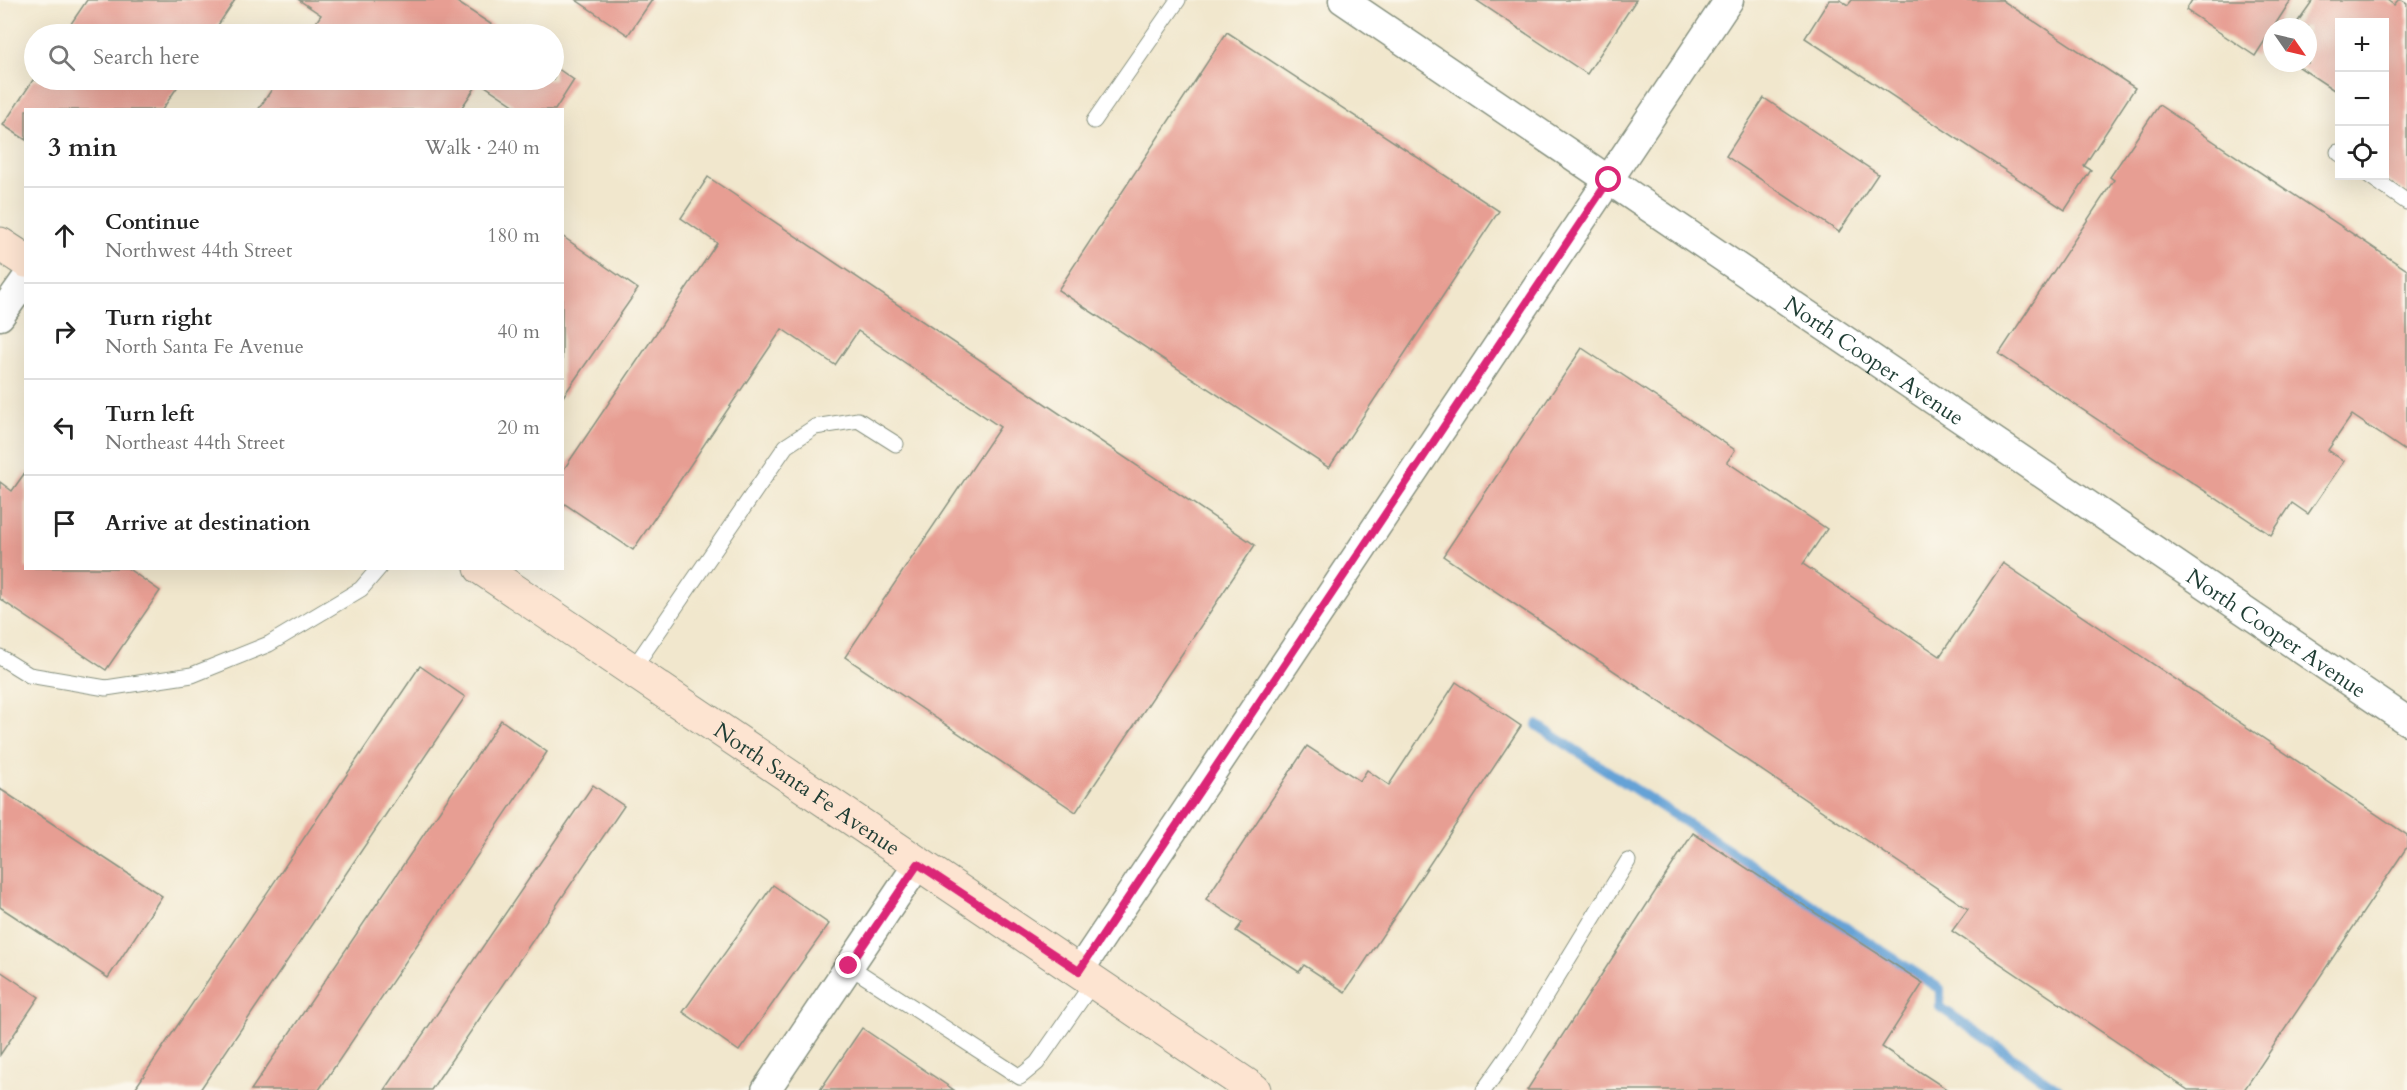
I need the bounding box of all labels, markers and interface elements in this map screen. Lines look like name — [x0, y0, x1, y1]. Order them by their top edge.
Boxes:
north arrow — [2263, 18, 2317, 72]
map controls — [2335, 18, 2389, 180]
button: + — [2335, 18, 2389, 72]
search box — [24, 24, 564, 90]
icon: search — [45, 41, 78, 74]
text: Search here — [93, 42, 200, 72]
button: − — [2335, 72, 2389, 126]
button: locate — [2335, 126, 2389, 180]
text: 3 min — [48, 130, 117, 165]
text: Walk · 240 m — [425, 134, 540, 161]
route start — [1595, 166, 1621, 192]
text: Continue — [105, 207, 200, 237]
icon: ahead — [48, 219, 81, 252]
text: 180 m — [487, 222, 540, 249]
text: Northwest 44th Street — [105, 237, 292, 264]
street label: North Cooper Avenue — [1778, 289, 1970, 433]
text: Turn right — [105, 303, 212, 333]
icon: right — [48, 315, 81, 348]
text: 40 m — [497, 318, 540, 345]
text: North Santa Fe Avenue — [105, 333, 304, 360]
text: Turn left — [105, 399, 194, 429]
icon: left — [48, 411, 81, 444]
text: 20 m — [497, 414, 540, 441]
text: Northeast 44th Street — [105, 429, 285, 456]
icon: arrive — [48, 507, 81, 540]
text: Arrive at destination — [105, 508, 310, 538]
street label: North Cooper Avenue — [2180, 562, 2372, 705]
street label: North Santa Fe Avenue — [708, 716, 906, 863]
route end — [835, 952, 861, 978]

